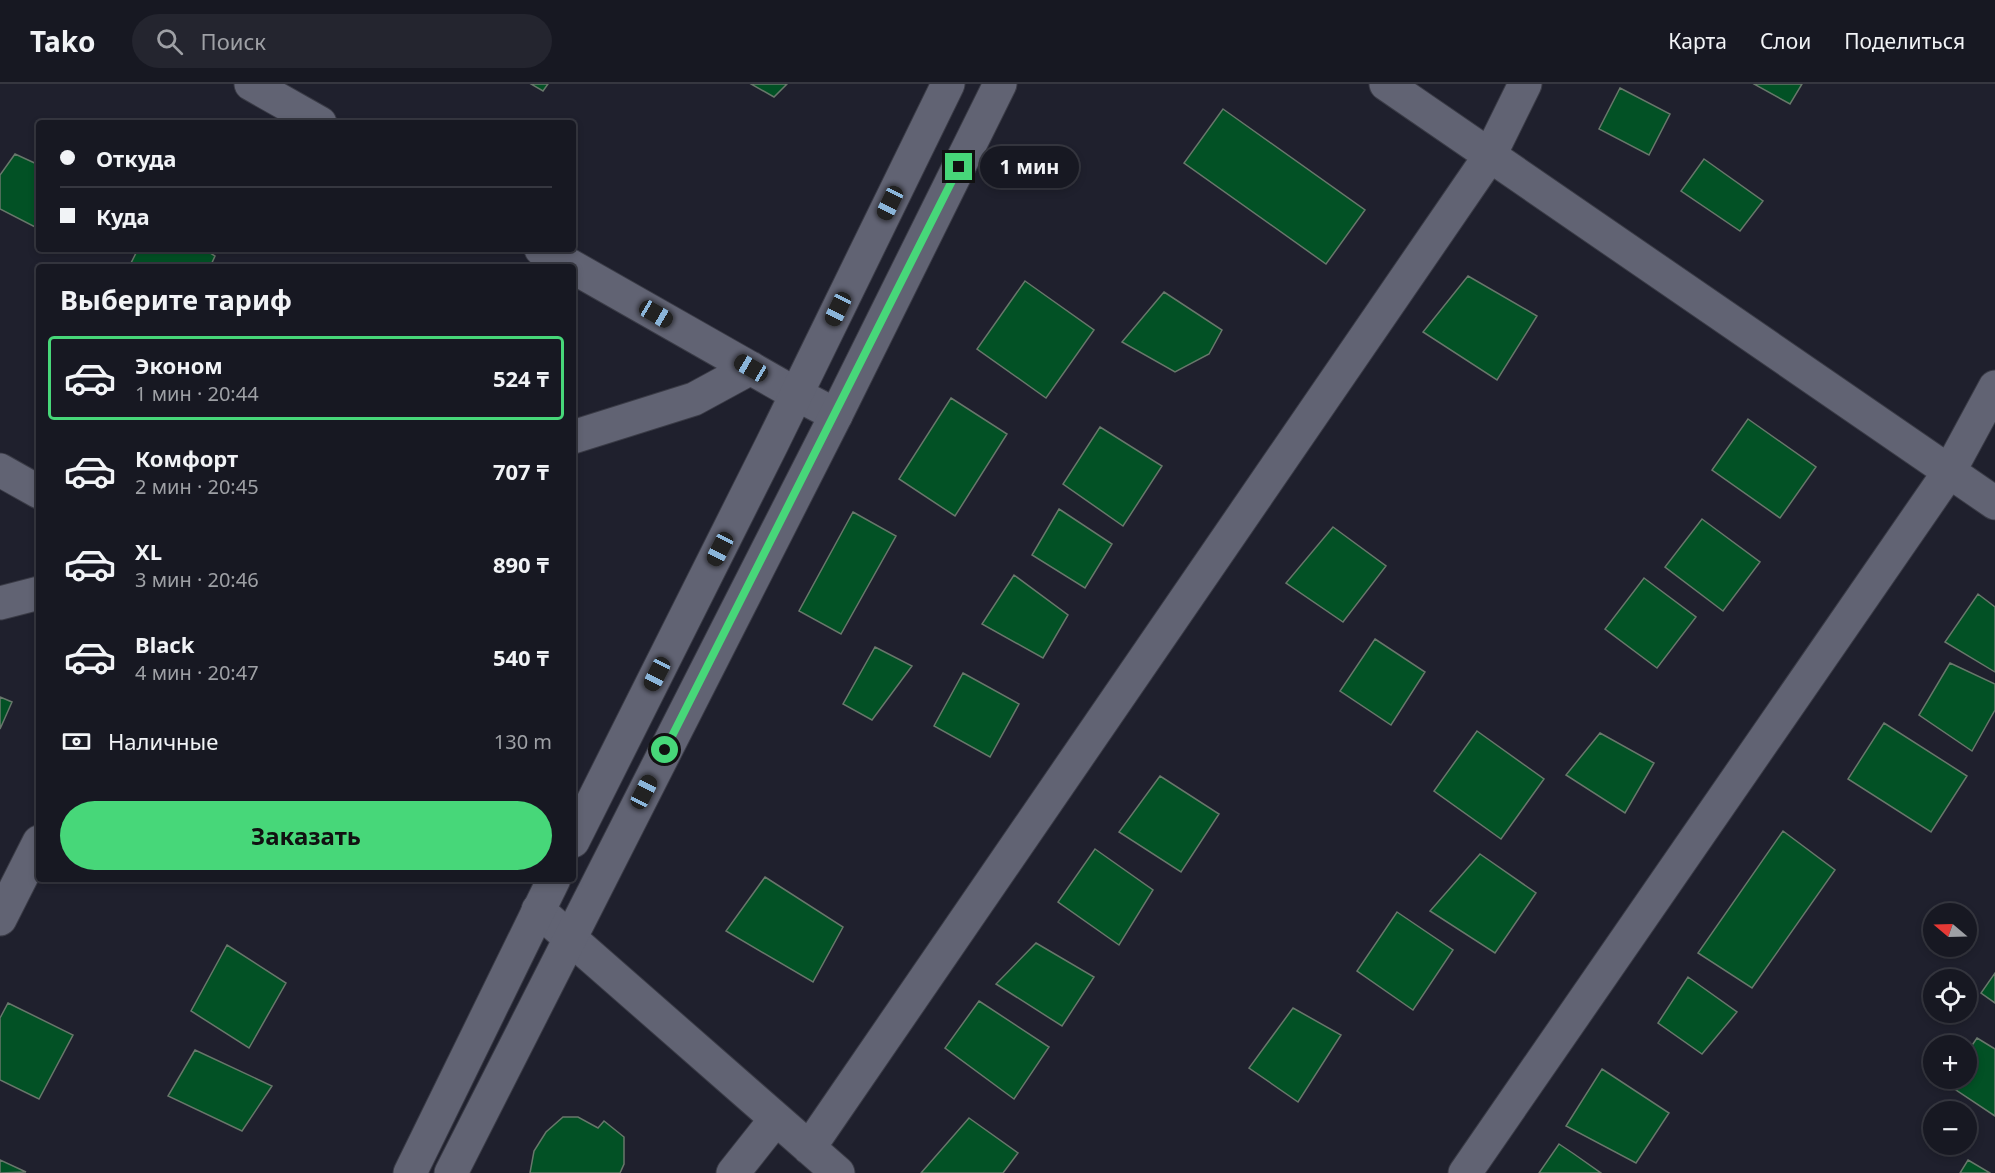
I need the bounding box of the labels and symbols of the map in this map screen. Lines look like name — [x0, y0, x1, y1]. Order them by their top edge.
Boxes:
callout: 1 мин — [980, 146, 1079, 188]
route end — [945, 153, 972, 180]
car — [874, 183, 906, 223]
car — [822, 289, 854, 329]
car — [636, 297, 676, 331]
car — [731, 351, 771, 385]
car — [704, 529, 736, 569]
car — [641, 654, 673, 694]
route start — [651, 736, 678, 763]
car — [628, 772, 660, 812]
north arrow — [1923, 903, 1977, 957]

